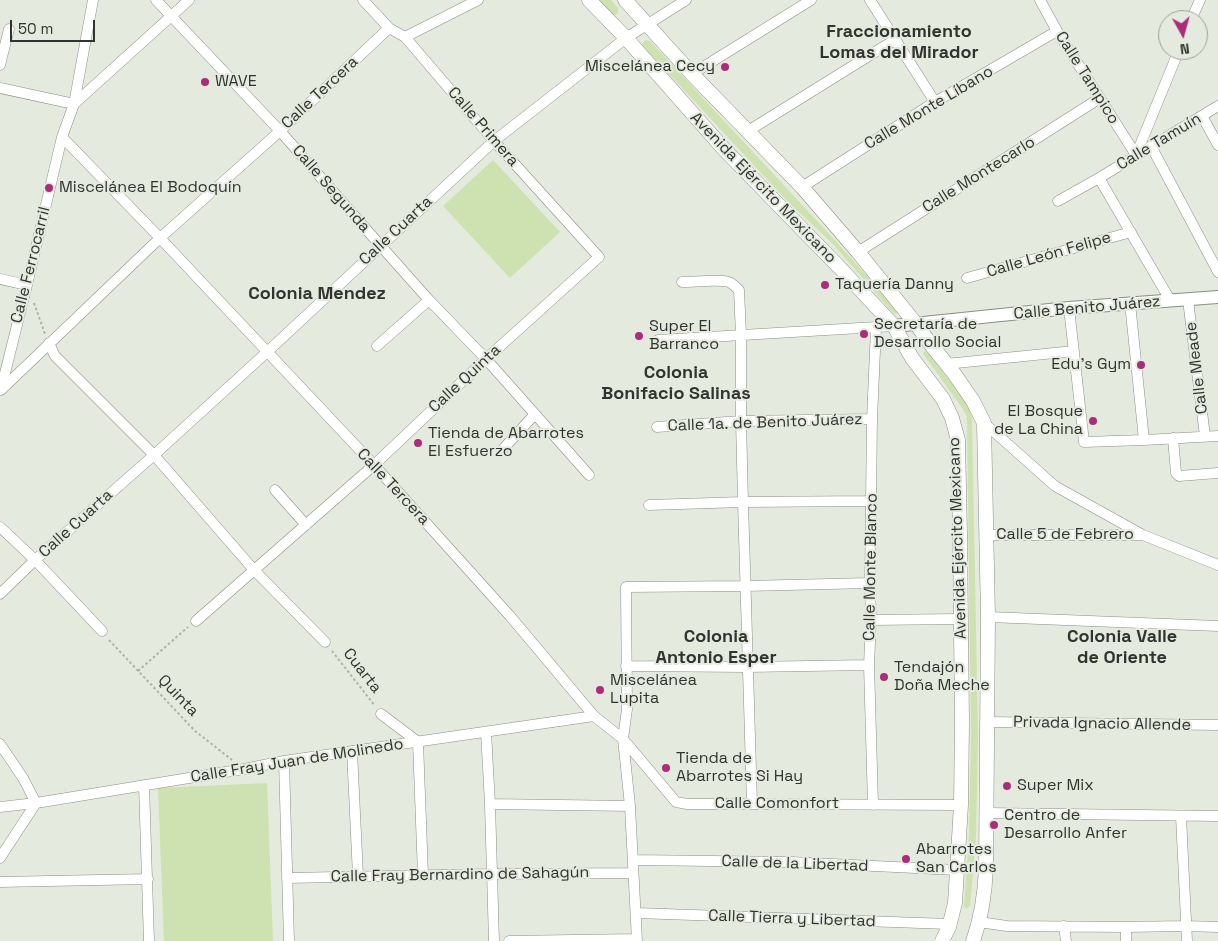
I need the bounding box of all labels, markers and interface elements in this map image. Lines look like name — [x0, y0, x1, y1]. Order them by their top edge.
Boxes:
scale bar — [12, 10, 98, 42]
north arrow — [1158, 10, 1208, 60]
text: 50 m — [18, 19, 53, 38]
district label: Fraccionamiento Lomas del Mirador — [819, 21, 979, 64]
street label: Calle Tampico — [1051, 28, 1123, 128]
text: N — [1179, 39, 1190, 58]
street label: Calle Tercera — [278, 53, 362, 133]
place label: Miscelánea Cecy — [585, 57, 715, 77]
marker: Miscelánea Cecy — [719, 61, 731, 73]
street label: Calle Monte Líbano — [861, 62, 997, 154]
place label: WAVE — [215, 72, 257, 92]
marker: WAVE — [199, 76, 211, 88]
street label: Calle Primera — [443, 83, 523, 171]
street label: Avenida Ejército Mexicano — [686, 109, 840, 267]
street label: Calle Tamuín — [1113, 109, 1205, 175]
street label: Calle Montecarlo — [919, 133, 1039, 217]
street label: Calle Segunda — [288, 141, 374, 237]
place label: Miscelánea El Bodoquín — [59, 178, 241, 198]
marker: Miscelánea El Bodoquín — [43, 182, 55, 194]
street label: Calle Cuarta — [356, 192, 436, 270]
street label: Calle Ferrocarril — [7, 205, 55, 325]
street label: Calle León Felipe — [985, 228, 1113, 282]
place label: Taquería Danny — [835, 275, 954, 295]
marker: Taquería Danny — [819, 279, 831, 291]
district label: Colonia Mendez — [248, 283, 386, 305]
street label: Calle Benito Juárez — [1013, 292, 1161, 324]
place label: Secretaría de Desarrollo Social — [874, 315, 1001, 353]
place label: Super El Barranco — [649, 317, 719, 355]
street label: Calle Meade — [1182, 321, 1212, 415]
marker: Secretaría de Desarrollo Social — [858, 328, 870, 340]
marker: Super El Barranco — [633, 330, 645, 342]
street label: Calle Quinta — [425, 341, 505, 417]
place label: Edu's Gym — [1051, 355, 1131, 375]
marker: Edu's Gym — [1135, 359, 1147, 371]
district label: Colonia Bonifacio Salinas — [601, 362, 751, 404]
place label: El Bosque de La China — [994, 402, 1083, 440]
street label: Calle 1a. de Benito Juárez — [667, 410, 863, 436]
marker: El Bosque de La China — [1087, 415, 1099, 427]
place label: Tienda de Abarrotes El Esfuerzo — [428, 424, 584, 462]
marker: Tienda de Abarrotes El Esfuerzo — [412, 437, 424, 449]
street label: Avenida Ejército Mexicano — [945, 437, 971, 639]
street label: Calle Tercera — [353, 445, 433, 529]
street label: Calle Cuarta — [35, 486, 117, 562]
street label: Calle Monte Blanco — [860, 493, 882, 641]
street label: Calle 5 de Febrero — [996, 525, 1134, 545]
district label: Colonia Antonio Esper — [655, 626, 777, 669]
district label: Colonia Valle de Oriente — [1067, 626, 1177, 669]
street label: Cuarta — [338, 645, 386, 697]
place label: Tendajón Doña Meche — [894, 658, 990, 696]
street label: Quinta — [154, 671, 202, 721]
place label: Miscelánea Lupita — [610, 671, 697, 709]
marker: Tendajón Doña Meche — [878, 671, 890, 683]
marker: Miscelánea Lupita — [594, 684, 606, 696]
street label: Privada Ignacio Allende — [1013, 713, 1191, 735]
street label: Calle Fray Juan de Molinedo — [189, 735, 405, 787]
place label: Tienda de Abarrotes Si Hay — [676, 749, 803, 787]
marker: Tienda de Abarrotes Si Hay — [660, 762, 672, 774]
place label: Super Mix — [1017, 776, 1094, 796]
marker: Super Mix — [1001, 780, 1013, 792]
street label: Calle Comonfort — [715, 794, 839, 814]
place label: Centro de Desarrollo Anfer — [1004, 806, 1127, 844]
marker: Centro de Desarrollo Anfer — [988, 819, 1000, 831]
place label: Abarrotes San Carlos — [916, 840, 997, 878]
street label: Calle de la Libertad — [721, 852, 869, 876]
marker: Abarrotes San Carlos — [900, 853, 912, 865]
street label: Calle Fray Bernardino de Sahagún — [331, 863, 589, 887]
street label: Calle Tierra y Libertad — [708, 906, 876, 932]

